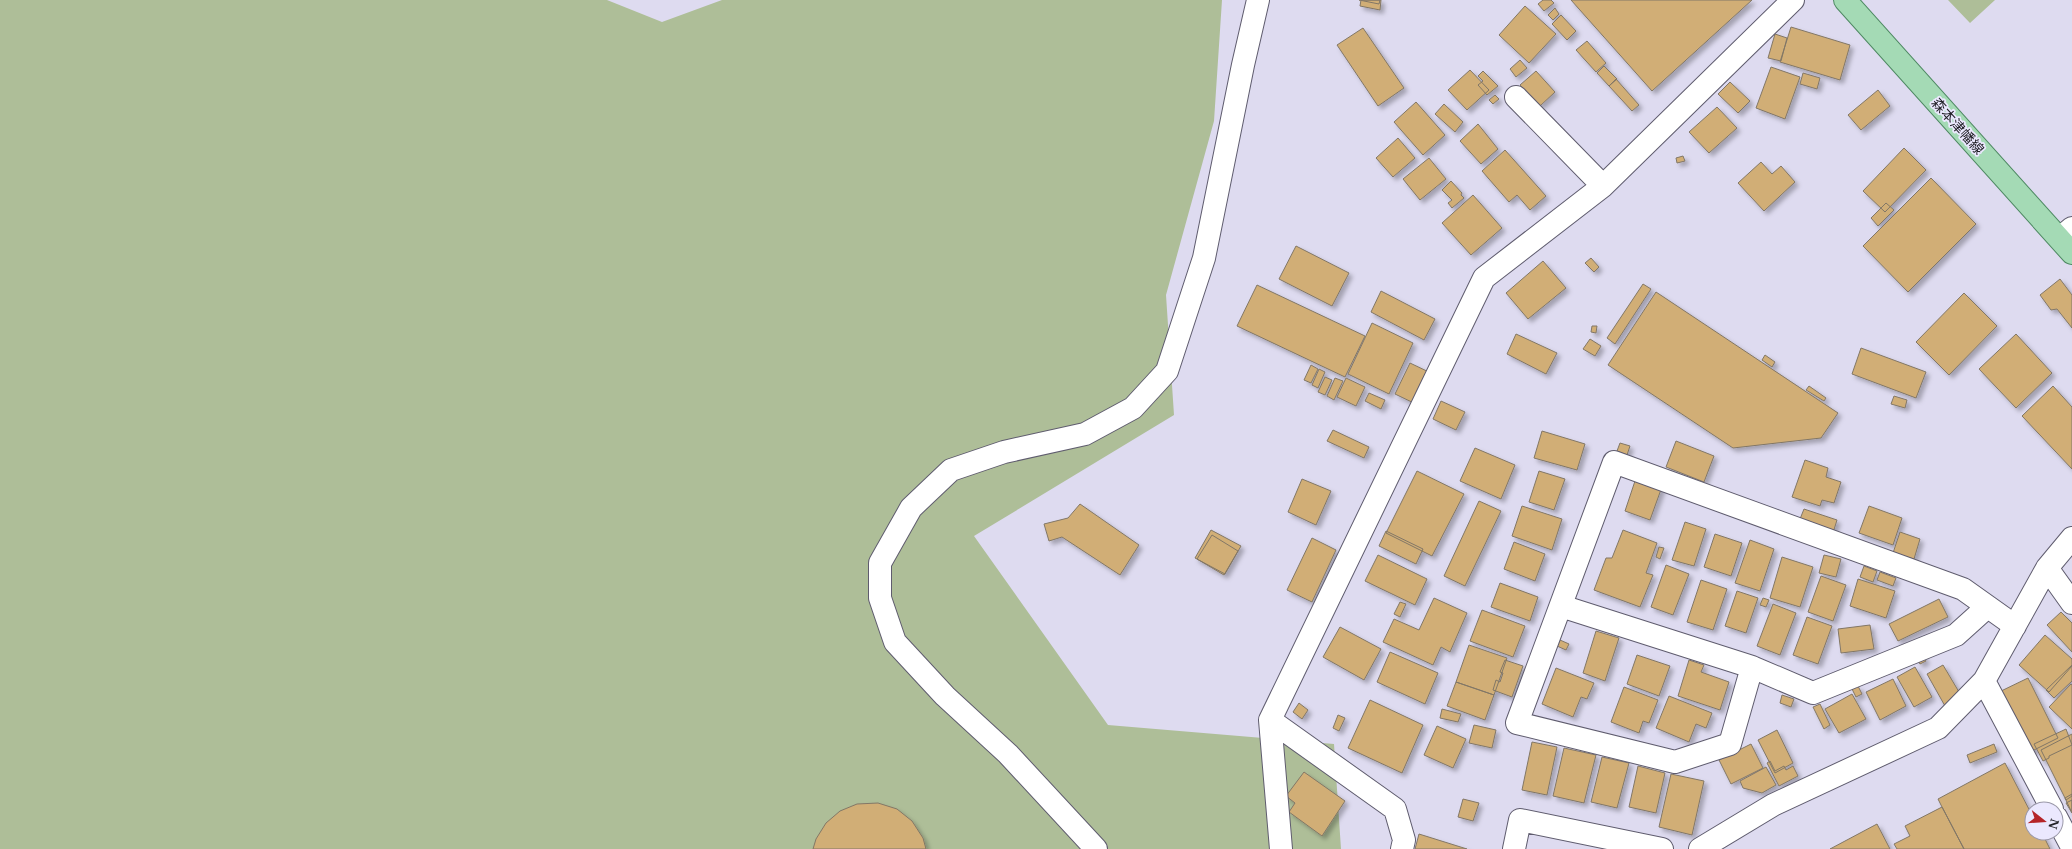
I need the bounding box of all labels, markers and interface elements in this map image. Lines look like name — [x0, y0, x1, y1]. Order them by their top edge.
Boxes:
street label: 森本津幡線 — [1928, 94, 1988, 158]
north arrow — [2024, 801, 2064, 841]
text: N — [2045, 817, 2062, 832]

